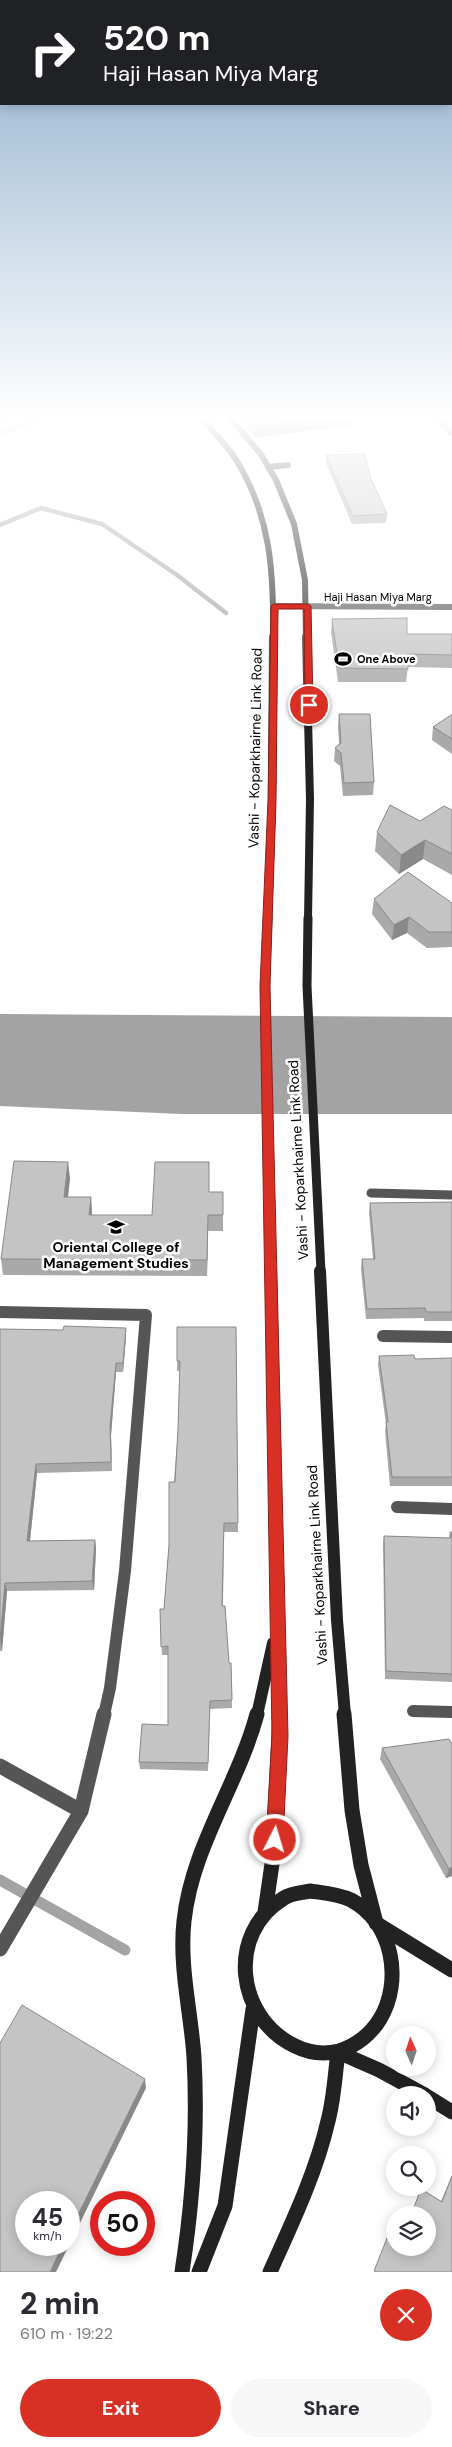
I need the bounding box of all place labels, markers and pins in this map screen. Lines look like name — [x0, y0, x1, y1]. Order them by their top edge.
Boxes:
sports icon: One Above — [333, 649, 353, 669]
place label: One Above — [357, 652, 416, 666]
pin — [288, 684, 330, 726]
school or university icon: Oriental College of Management Studies — [106, 1217, 126, 1237]
place label: Oriental College of Management Studies — [43, 1238, 189, 1272]

